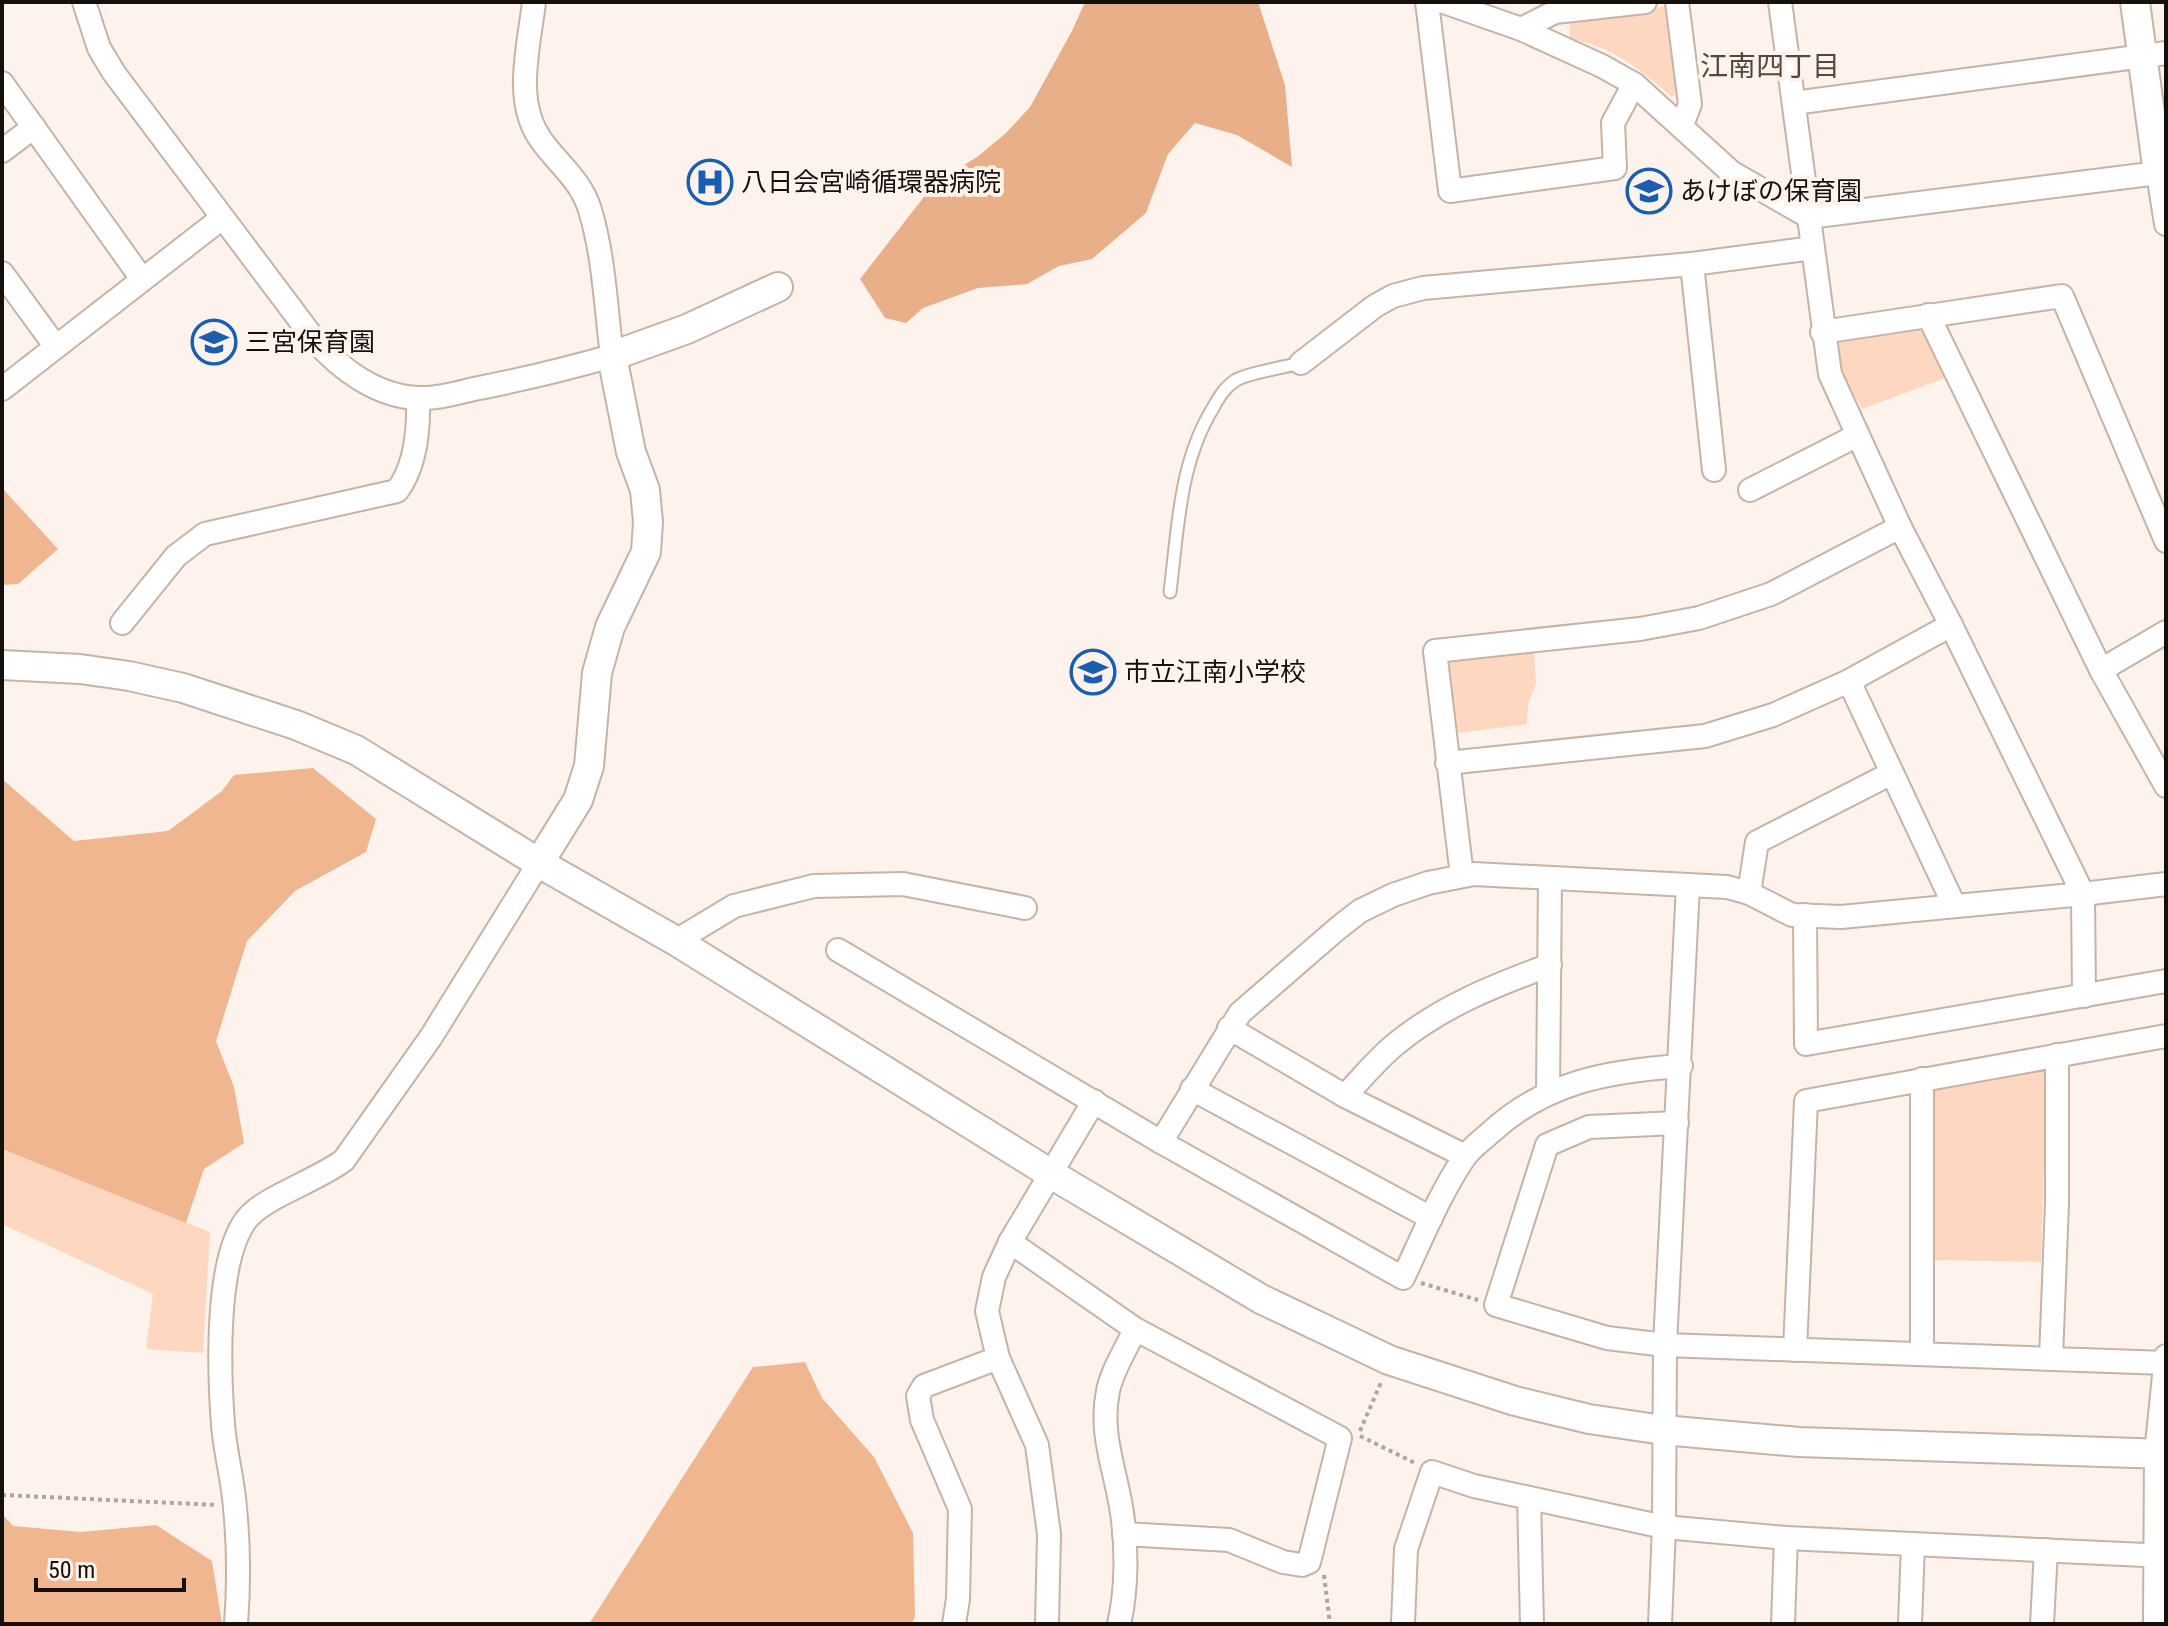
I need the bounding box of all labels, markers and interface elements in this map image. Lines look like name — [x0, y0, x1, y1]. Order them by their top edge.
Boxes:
district label: 江南四丁目 — [1700, 50, 1840, 83]
hospital icon: 八日会宮崎循環器病院 — [686, 158, 734, 206]
place label: 八日会宮崎循環器病院 — [741, 167, 1001, 197]
school or university icon: あけぼの保育園 — [1625, 167, 1673, 215]
place label: あけぼの保育園 — [1680, 176, 1862, 206]
school or university icon: 三宮保育園 — [190, 318, 238, 366]
place label: 三宮保育園 — [245, 327, 375, 357]
school or university icon: 市立江南小学校 — [1069, 648, 1117, 696]
place label: 市立江南小学校 — [1124, 657, 1306, 687]
scale bar — [36, 1542, 184, 1592]
text: 50 m — [48, 1556, 95, 1584]

